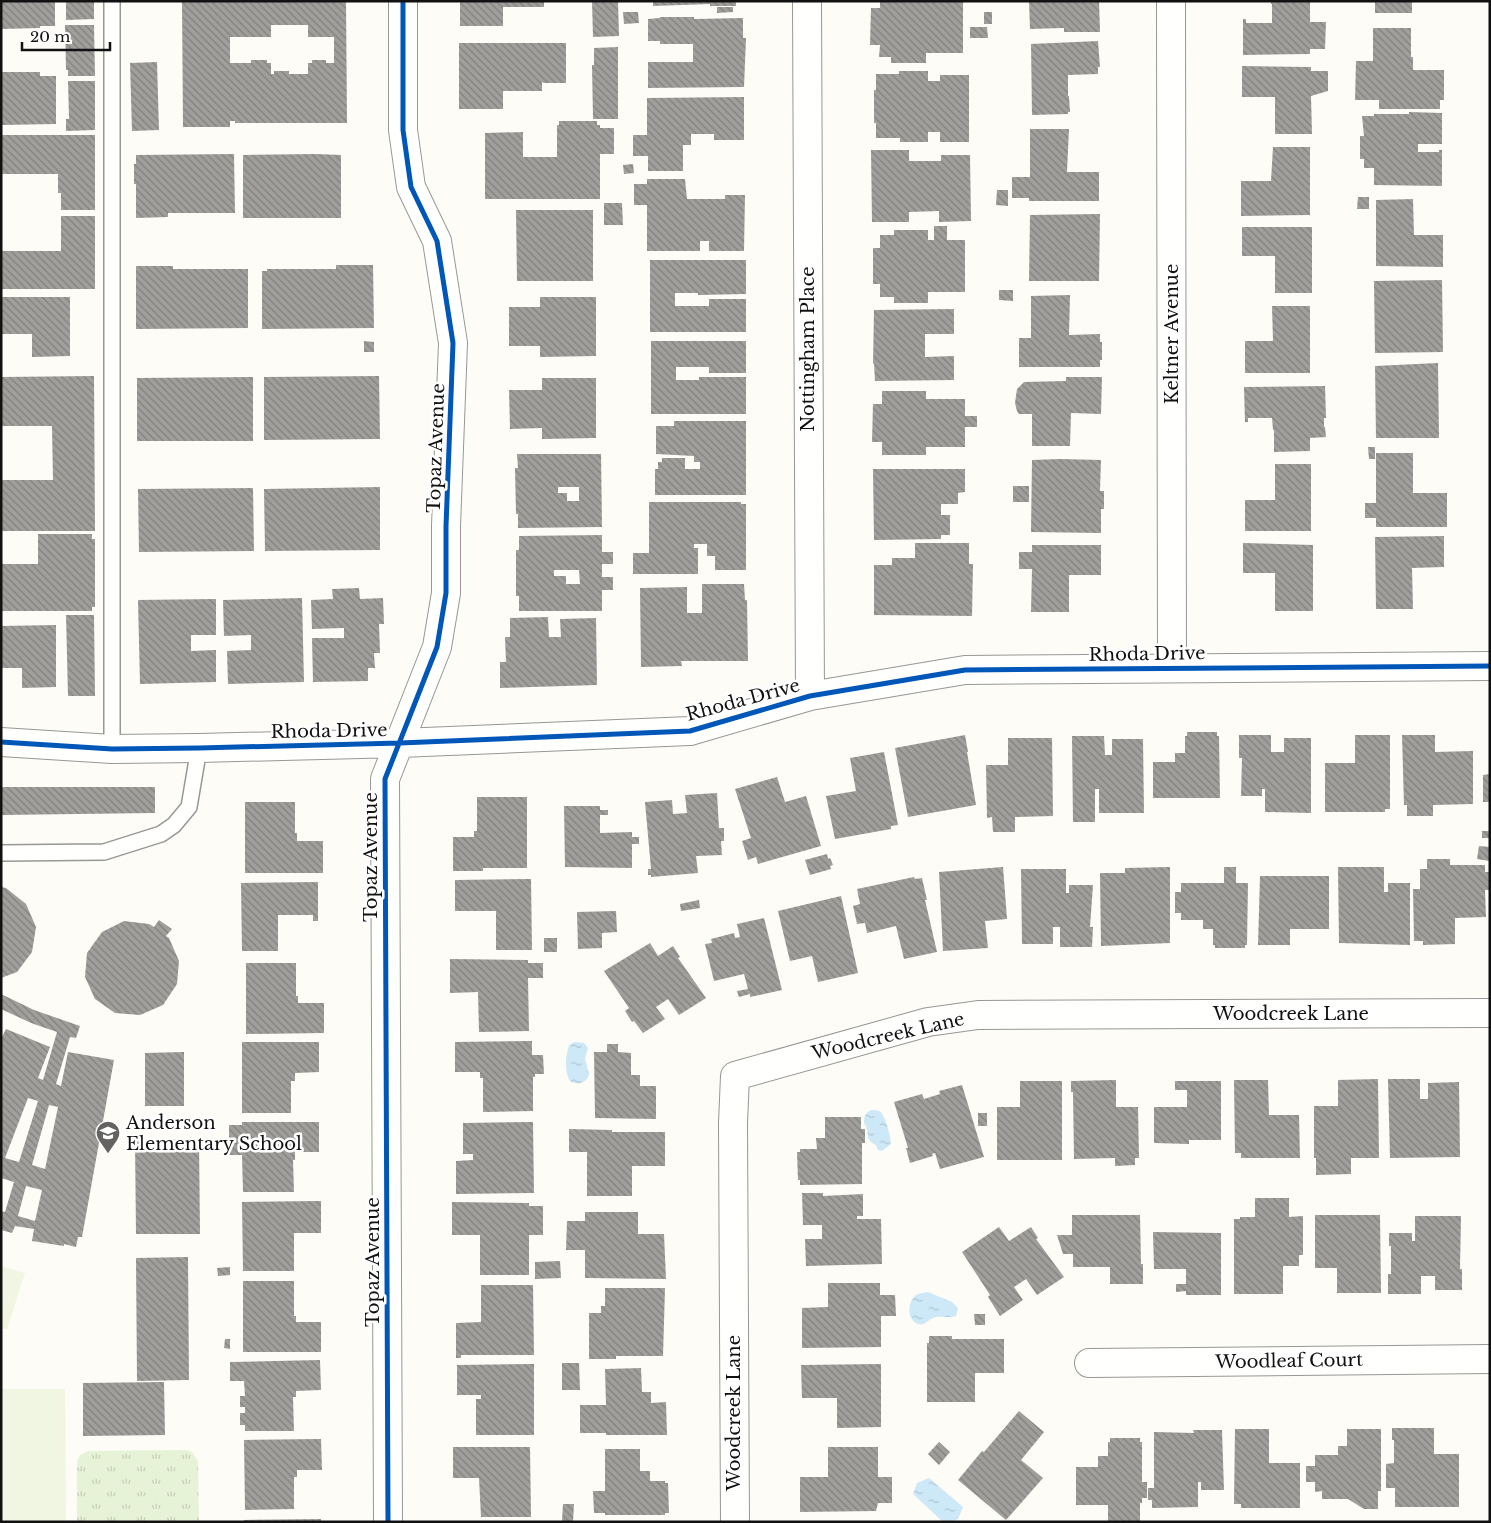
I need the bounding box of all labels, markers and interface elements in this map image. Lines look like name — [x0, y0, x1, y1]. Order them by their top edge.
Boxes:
scale bar — [22, 20, 110, 52]
text: 20 m — [30, 27, 70, 46]
street label: Keltner Avenue — [1161, 264, 1183, 404]
street label: Nottingham Place — [797, 266, 819, 432]
street label: Topaz Avenue — [423, 383, 449, 513]
street label: Rhoda Drive — [1088, 642, 1206, 666]
street label: Rhoda Drive — [684, 674, 802, 726]
street label: Rhoda Drive — [270, 719, 388, 743]
street label: Topaz Avenue — [360, 792, 382, 922]
street label: Woodcreek Lane — [1212, 1003, 1369, 1025]
street label: Woodcreek Lane — [809, 1008, 966, 1064]
place label: Anderson Elementary School — [125, 1112, 302, 1155]
school or university icon: Anderson Elementary School — [95, 1120, 121, 1154]
street label: Topaz Avenue — [362, 1197, 384, 1327]
street label: Woodcreek Lane — [723, 1335, 745, 1492]
street label: Woodleaf Court — [1214, 1349, 1363, 1373]

